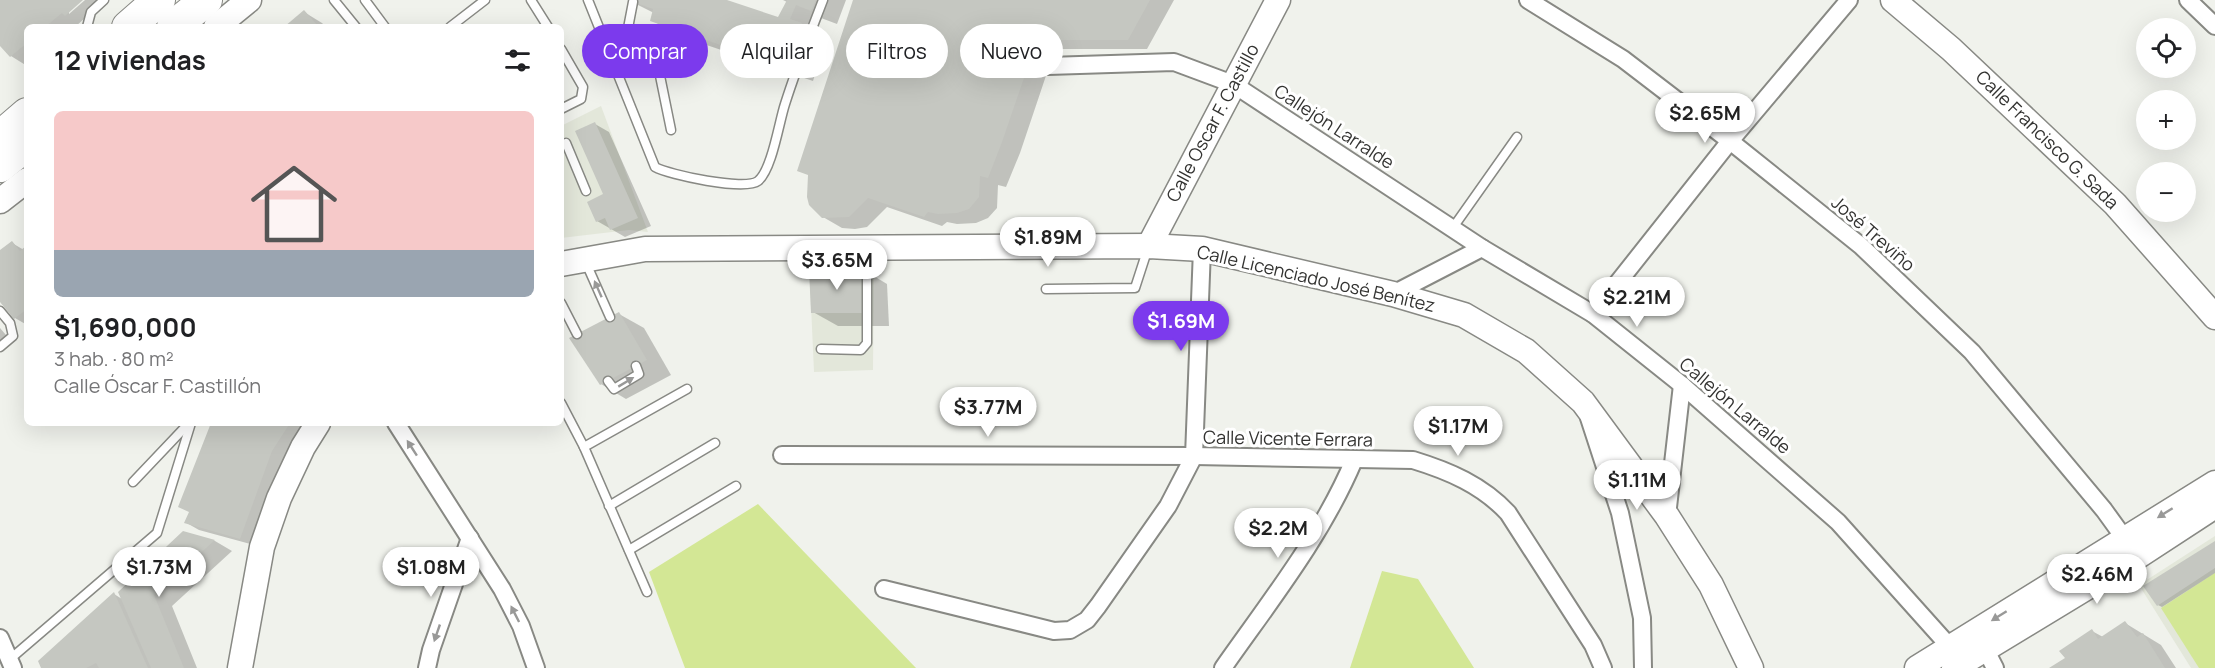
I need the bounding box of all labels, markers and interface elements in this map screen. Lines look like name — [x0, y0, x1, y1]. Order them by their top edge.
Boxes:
map controls — [2136, 18, 2196, 222]
button: locate — [2136, 18, 2196, 78]
chip: Comprar — [582, 24, 708, 78]
chip: Alquilar — [720, 24, 834, 78]
chip: Filtros — [846, 24, 948, 78]
chip: Nuevo — [960, 24, 1063, 78]
street label: Calle Oscar F. Castillo — [1160, 39, 1264, 206]
text: 12 viviendas — [54, 42, 206, 78]
icon: filters — [501, 44, 534, 77]
street label: Calle Francisco G. Sada — [1971, 65, 2124, 214]
street label: Callejón Larralde — [1270, 78, 1399, 174]
button: + — [2136, 90, 2196, 150]
pin: $2.65M — [1656, 93, 1754, 144]
text: $2.65M — [1669, 99, 1741, 126]
icon: home — [240, 150, 348, 258]
button: − — [2136, 162, 2196, 222]
street label: José Treviño — [1827, 190, 1921, 276]
pin: $1.89M — [999, 217, 1097, 268]
text: $1.89M — [1014, 223, 1082, 250]
street label: Calle Licenciado José Benítez — [1195, 239, 1438, 317]
pin: $3.65M — [788, 240, 886, 291]
text: $3.65M — [801, 246, 873, 273]
pin: $2.21M — [1588, 277, 1686, 328]
one-way arrow — [593, 280, 602, 297]
text: $2.21M — [1603, 283, 1671, 310]
pin: $1.69M — [1132, 301, 1230, 352]
text: $1.69M — [1147, 307, 1215, 334]
text: $1,690,000 — [54, 309, 197, 345]
text: 3 hab. · 80 m² — [54, 345, 174, 372]
street label: Callejón Larralde — [1675, 352, 1796, 459]
text: Calle Óscar F. Castillón — [54, 372, 261, 399]
one-way arrow — [618, 377, 634, 388]
pin: $3.77M — [939, 387, 1037, 438]
text: $3.77M — [954, 393, 1022, 420]
pin: $1.17M — [1409, 406, 1507, 457]
text: $1.17M — [1428, 412, 1488, 439]
street label: Calle Vicente Ferrara — [1203, 425, 1373, 451]
one-way arrow — [406, 440, 417, 456]
pin: $1.11M — [1588, 460, 1686, 511]
text: $1.11M — [1608, 466, 1666, 493]
pin: $2.2M — [1236, 508, 1320, 559]
one-way arrow — [2157, 508, 2173, 519]
text: $2.2M — [1248, 514, 1308, 541]
pin: $1.73M — [110, 547, 208, 598]
pin: $1.08M — [382, 547, 480, 598]
text: $1.73M — [126, 553, 192, 580]
text: $1.08M — [396, 553, 466, 580]
pin: $2.46M — [2048, 554, 2146, 605]
text: $2.46M — [2061, 560, 2133, 587]
one-way arrow — [510, 605, 519, 622]
one-way arrow — [1991, 610, 2007, 621]
one-way arrow — [432, 624, 441, 642]

